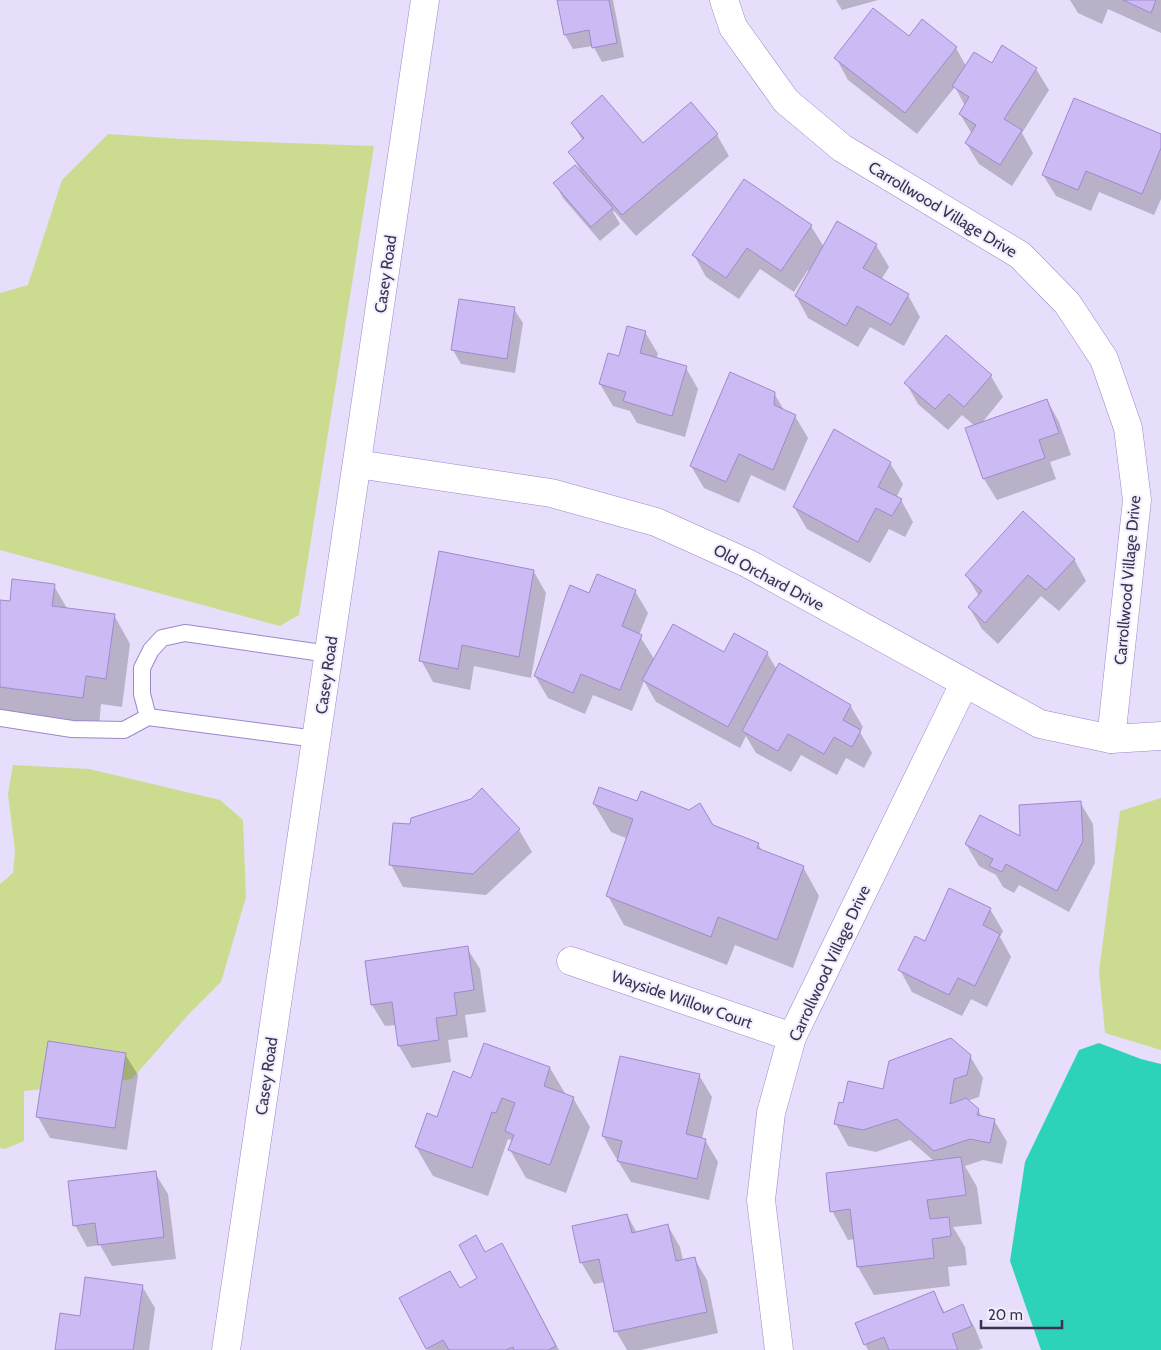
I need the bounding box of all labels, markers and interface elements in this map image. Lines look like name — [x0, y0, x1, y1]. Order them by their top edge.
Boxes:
street label: Carrollwood Village Drive — [865, 157, 1021, 261]
street label: Casey Road — [371, 234, 400, 314]
street label: Carrollwood Village Drive — [1111, 495, 1144, 666]
street label: Old Orchard Drive — [710, 540, 827, 615]
street label: Casey Road — [312, 635, 341, 715]
street label: Carrollwood Village Drive — [785, 882, 874, 1044]
street label: Wayside Willow Court — [609, 966, 755, 1033]
street label: Casey Road — [252, 1036, 281, 1116]
scale bar — [981, 1298, 1062, 1330]
text: 20 m — [988, 1306, 1023, 1324]

